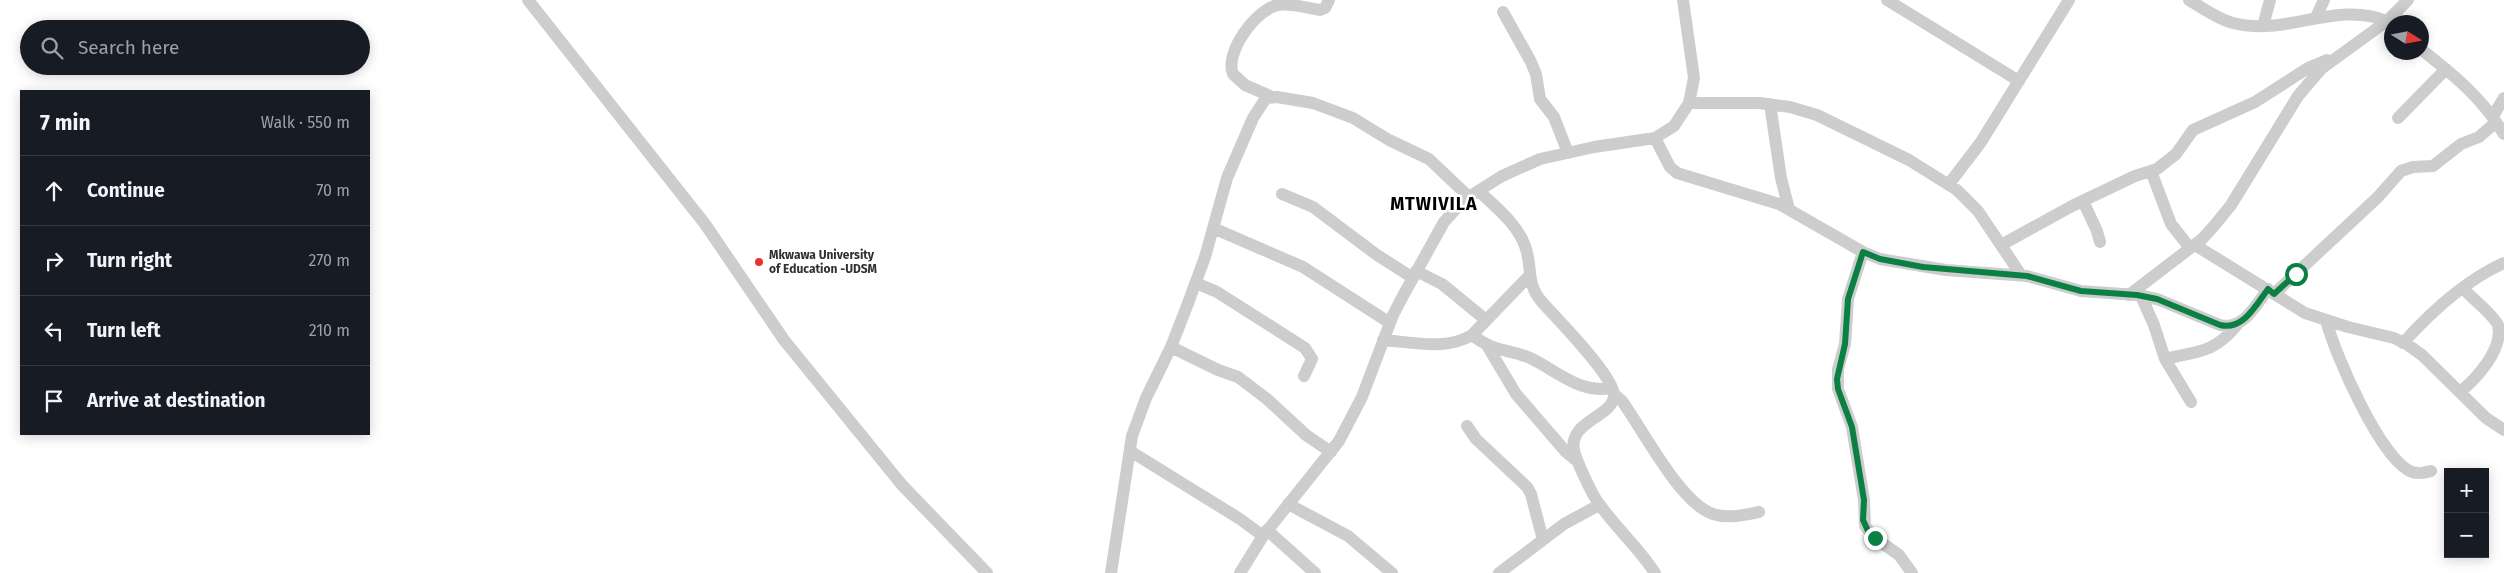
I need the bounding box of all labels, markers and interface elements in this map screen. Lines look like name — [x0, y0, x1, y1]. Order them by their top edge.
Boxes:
north arrow — [2384, 15, 2429, 60]
search box — [20, 20, 370, 75]
icon: search — [38, 34, 66, 62]
text: Search here — [78, 36, 179, 59]
text: 7 min — [40, 110, 91, 136]
text: Walk · 550 m — [261, 113, 350, 132]
icon: ahead — [40, 177, 68, 205]
text: Continue — [87, 179, 165, 202]
text: 70 m — [316, 181, 350, 200]
district label: MTWIVILA — [1390, 193, 1478, 215]
icon: right — [40, 247, 68, 275]
place label: Mkwawa University of Education -UDSM — [769, 248, 878, 276]
text: Turn right — [87, 249, 172, 272]
text: 270 m — [308, 251, 350, 270]
marker: Mkwawa University of Education -UDSM — [753, 256, 765, 268]
route start — [2285, 263, 2308, 286]
icon: left — [40, 317, 68, 345]
text: Turn left — [87, 319, 161, 342]
text: 210 m — [309, 321, 350, 340]
icon: arrive — [40, 387, 68, 415]
text: Arrive at destination — [87, 389, 266, 412]
map controls — [2444, 468, 2489, 558]
button: + — [2444, 468, 2489, 513]
button: − — [2444, 513, 2489, 558]
route end — [1864, 527, 1887, 550]

